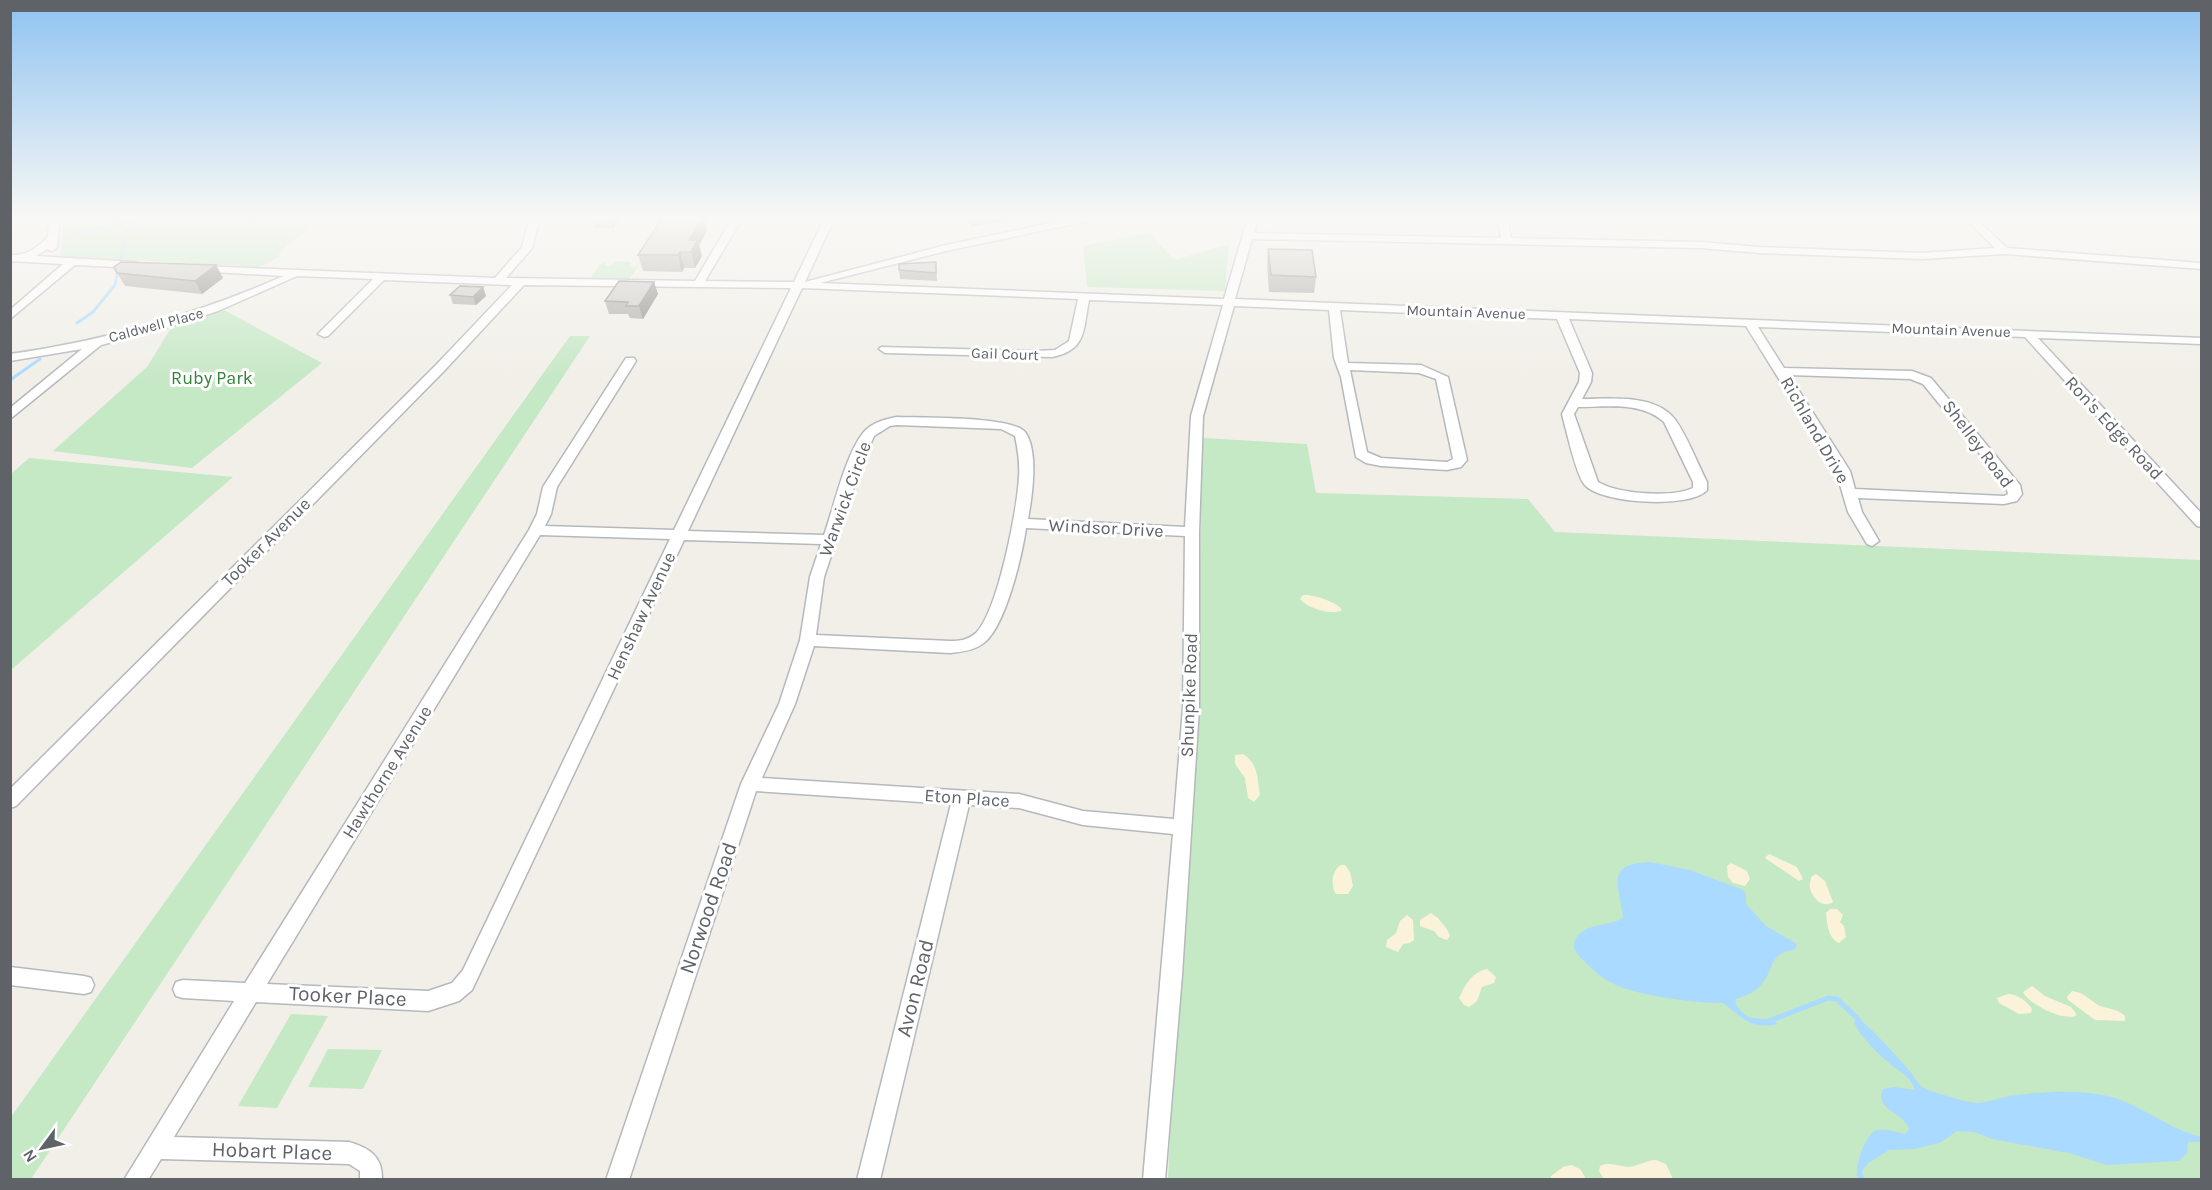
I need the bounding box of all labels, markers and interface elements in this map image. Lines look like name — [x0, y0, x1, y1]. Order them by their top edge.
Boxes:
street label: Mountain Avenue — [1406, 301, 1526, 323]
street label: Caldwell Place — [107, 304, 205, 346]
street label: Mountain Avenue — [1891, 319, 2011, 341]
street label: Gail Court — [971, 344, 1039, 364]
park label: Ruby Park — [171, 367, 253, 389]
street label: Ron's Edge Road — [2060, 372, 2168, 484]
street label: Richland Drive — [1776, 373, 1854, 487]
street label: Shelley Road — [1938, 396, 2018, 492]
street label: Warwick Circle — [814, 439, 876, 559]
street label: Tooker Avenue — [217, 493, 315, 591]
street label: Windsor Drive — [1048, 514, 1164, 542]
street label: Henshaw Avenue — [602, 548, 680, 684]
street label: Shunpike Road — [1176, 632, 1202, 758]
street label: Hawthorne Avenue — [337, 701, 437, 843]
street label: Eton Place — [924, 784, 1010, 812]
street label: Norwood Road — [674, 839, 742, 977]
street label: Avon Road — [891, 937, 939, 1039]
street label: Tooker Place — [289, 981, 407, 1011]
north arrow — [12, 1118, 72, 1178]
street label: Hobart Place — [211, 1137, 333, 1165]
text: N — [19, 1146, 41, 1166]

